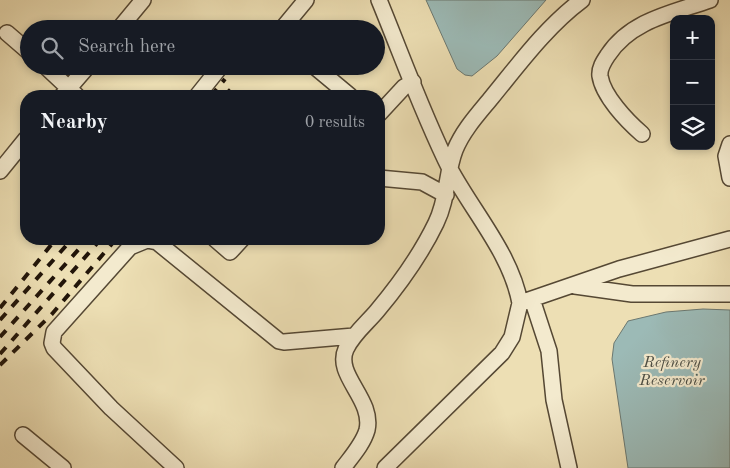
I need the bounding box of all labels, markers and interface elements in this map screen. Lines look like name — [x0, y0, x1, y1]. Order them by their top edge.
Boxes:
map controls — [670, 15, 715, 150]
button: + — [670, 15, 715, 60]
search box — [20, 20, 385, 75]
icon: search — [38, 34, 66, 62]
text: Search here — [78, 38, 175, 57]
button: − — [670, 60, 715, 105]
button: layers — [670, 105, 715, 150]
text: Nearby — [40, 112, 108, 133]
text: 0 results — [305, 115, 365, 131]
water label: Refinery Reservoir — [638, 355, 706, 389]

